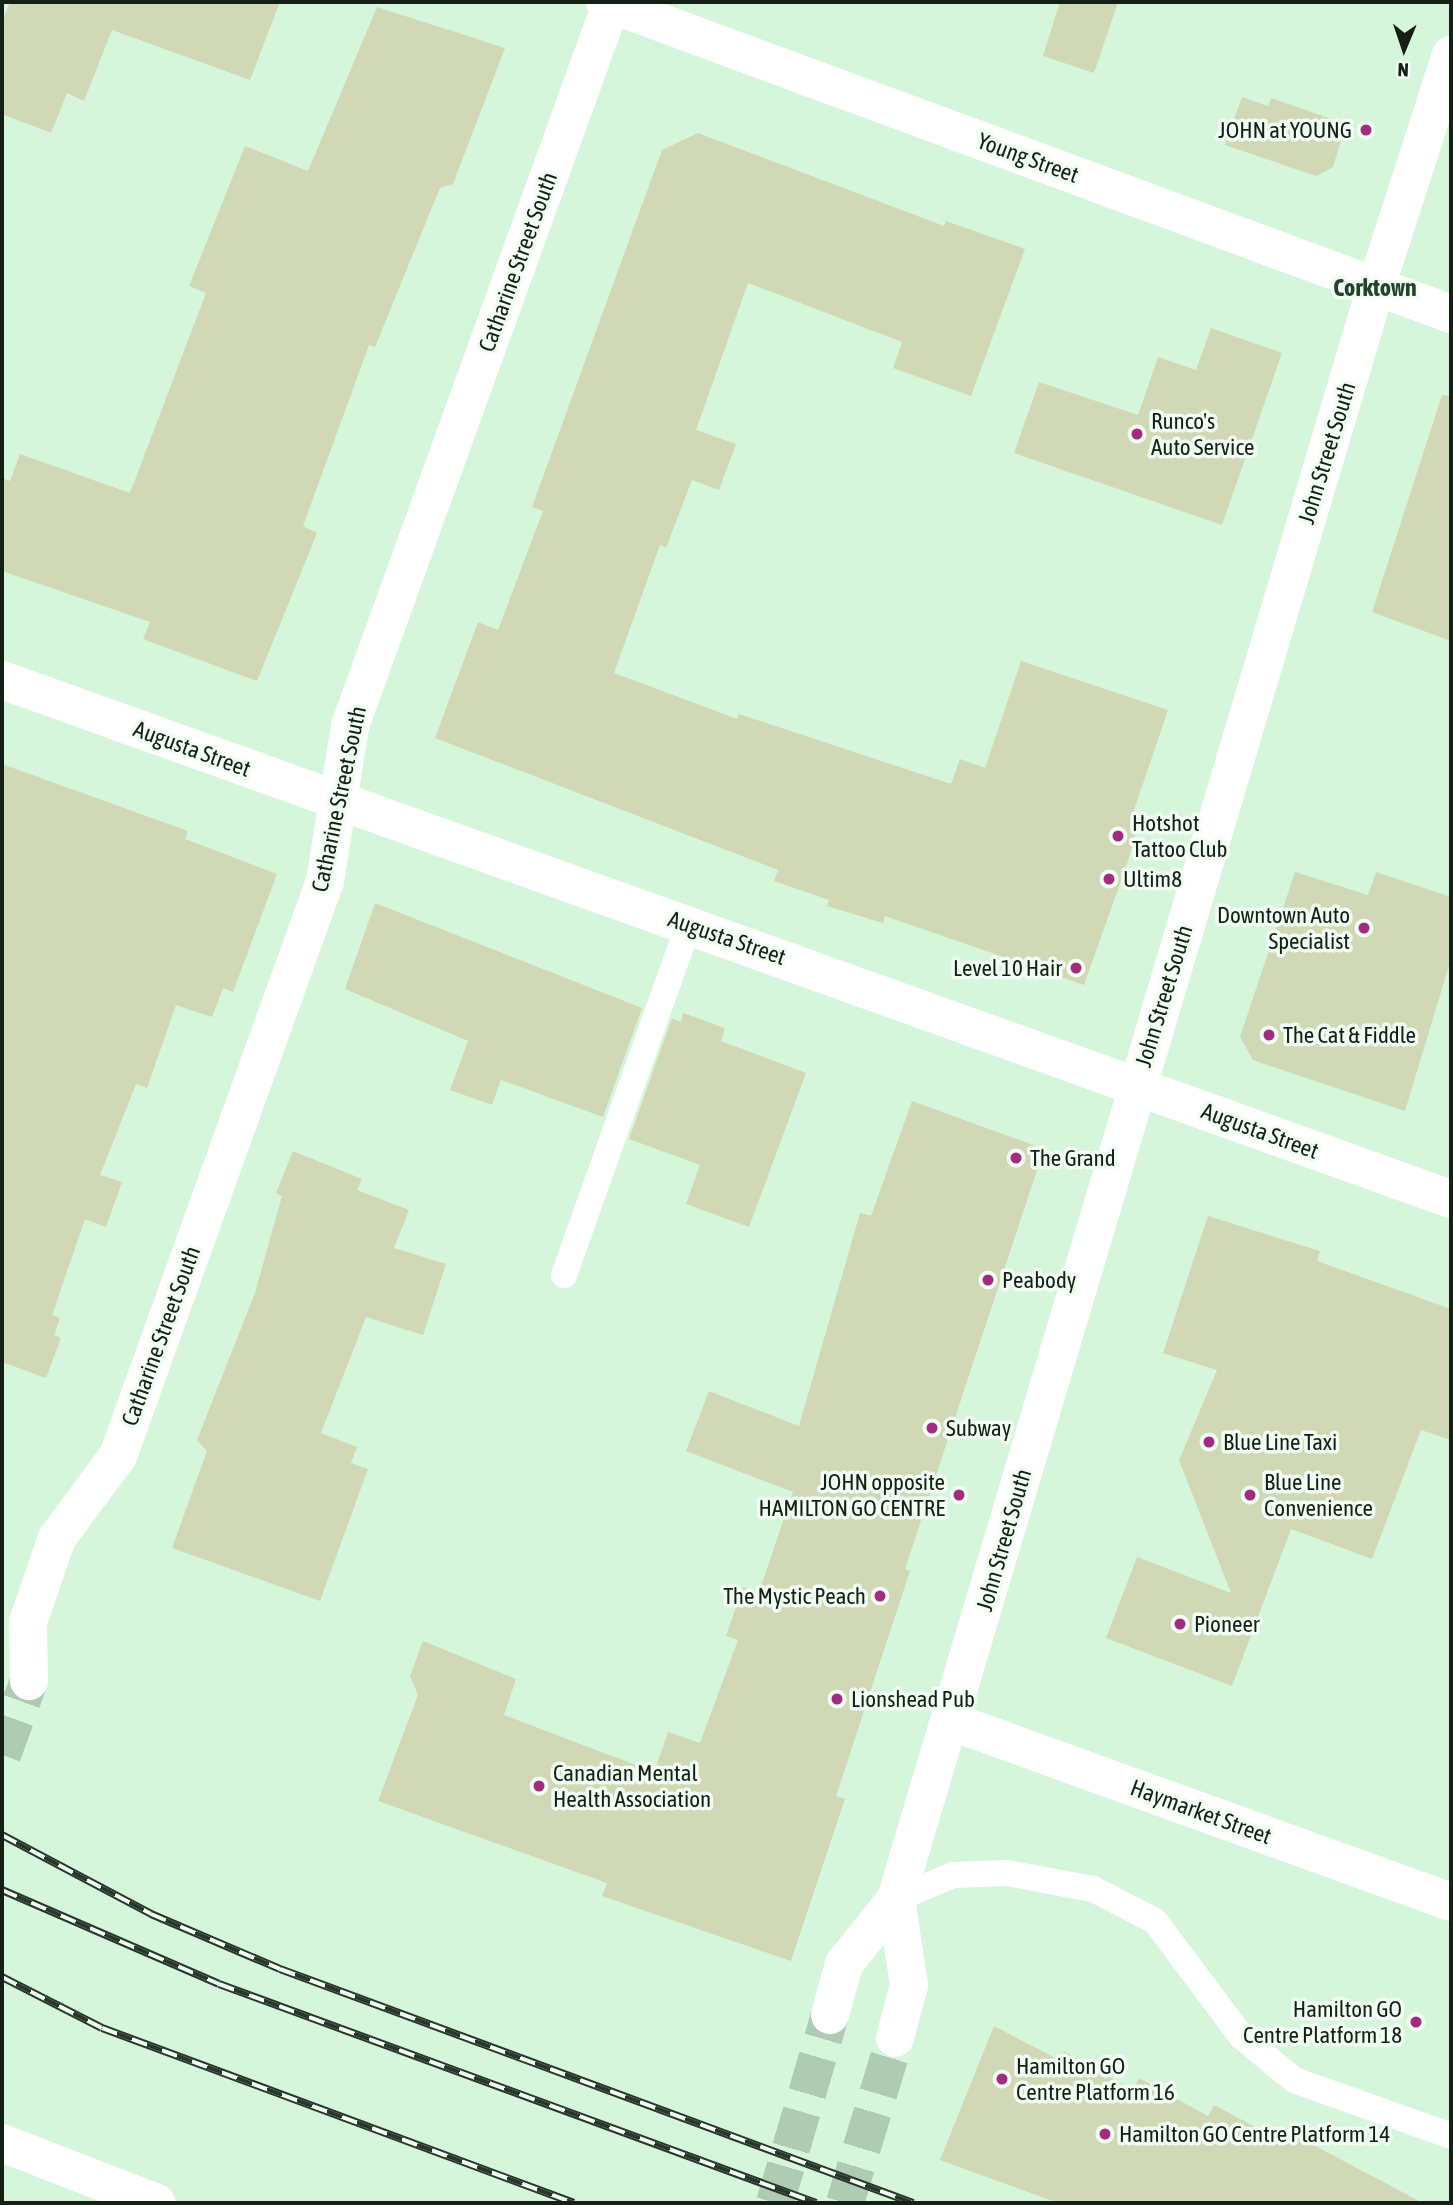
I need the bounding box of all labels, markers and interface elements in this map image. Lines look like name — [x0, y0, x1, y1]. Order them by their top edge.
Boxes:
north arrow — [1369, 14, 1439, 84]
text: N — [1397, 59, 1409, 81]
place label: JOHN at YOUNG — [1218, 116, 1352, 144]
marker: JOHN at YOUNG — [1358, 122, 1374, 138]
street label: Young Street — [974, 127, 1082, 189]
street label: Catharine Street South — [473, 168, 563, 356]
district label: Corktown — [1333, 274, 1417, 302]
street label: John Street South — [1292, 379, 1362, 527]
place label: Runco's Auto Service — [1151, 407, 1254, 461]
marker: Runco's Auto Service — [1129, 426, 1145, 442]
street label: Catharine Street South — [306, 704, 372, 894]
street label: Augusta Street — [130, 715, 254, 783]
place label: Hotshot Tattoo Club — [1132, 809, 1227, 863]
marker: Hotshot Tattoo Club — [1110, 828, 1126, 844]
place label: Ultim8 — [1123, 865, 1182, 893]
marker: Ultim8 — [1101, 871, 1117, 887]
place label: Downtown Auto Specialist — [1217, 901, 1350, 955]
street label: Augusta Street — [665, 905, 789, 971]
marker: Downtown Auto Specialist — [1356, 920, 1372, 936]
street label: John Street South — [1129, 922, 1199, 1070]
place label: Level 10 Hair — [953, 954, 1062, 982]
marker: Level 10 Hair — [1068, 960, 1084, 976]
place label: The Cat & Fiddle — [1283, 1021, 1416, 1049]
marker: The Cat & Fiddle — [1261, 1027, 1277, 1043]
street label: Augusta Street — [1198, 1097, 1322, 1165]
place label: The Grand — [1030, 1144, 1116, 1172]
marker: The Grand — [1008, 1150, 1024, 1166]
street label: Catharine Street South — [116, 1242, 206, 1430]
place label: Peabody — [1002, 1266, 1076, 1294]
marker: Peabody — [980, 1272, 996, 1288]
place label: Subway — [946, 1414, 1011, 1442]
marker: Subway — [924, 1420, 940, 1436]
place label: Blue Line Taxi — [1223, 1428, 1337, 1456]
marker: Blue Line Taxi — [1201, 1434, 1217, 1450]
street label: John Street South — [971, 1466, 1037, 1614]
place label: JOHN opposite HAMILTON GO CENTRE — [759, 1468, 945, 1522]
place label: Blue Line Convenience — [1264, 1468, 1373, 1522]
marker: JOHN opposite HAMILTON GO CENTRE — [951, 1487, 967, 1503]
marker: Blue Line Convenience — [1242, 1487, 1258, 1503]
place label: The Mystic Peach — [723, 1582, 866, 1610]
marker: The Mystic Peach — [872, 1588, 888, 1604]
place label: Pioneer — [1194, 1610, 1260, 1638]
marker: Pioneer — [1172, 1616, 1188, 1632]
place label: Lionshead Pub — [851, 1685, 975, 1713]
marker: Lionshead Pub — [829, 1691, 845, 1707]
place label: Canadian Mental Health Association — [553, 1759, 711, 1813]
street label: Haymarket Street — [1127, 1774, 1275, 1850]
marker: Canadian Mental Health Association — [531, 1778, 547, 1794]
place label: Hamilton GO Centre Platform 18 — [1243, 1995, 1402, 2049]
marker: Hamilton GO Centre Platform 18 — [1408, 2014, 1424, 2030]
place label: Hamilton GO Centre Platform 16 — [1016, 2052, 1175, 2106]
marker: Hamilton GO Centre Platform 16 — [994, 2071, 1010, 2087]
place label: Hamilton GO Centre Platform 14 — [1119, 2120, 1390, 2148]
marker: Hamilton GO Centre Platform 14 — [1097, 2126, 1113, 2142]

